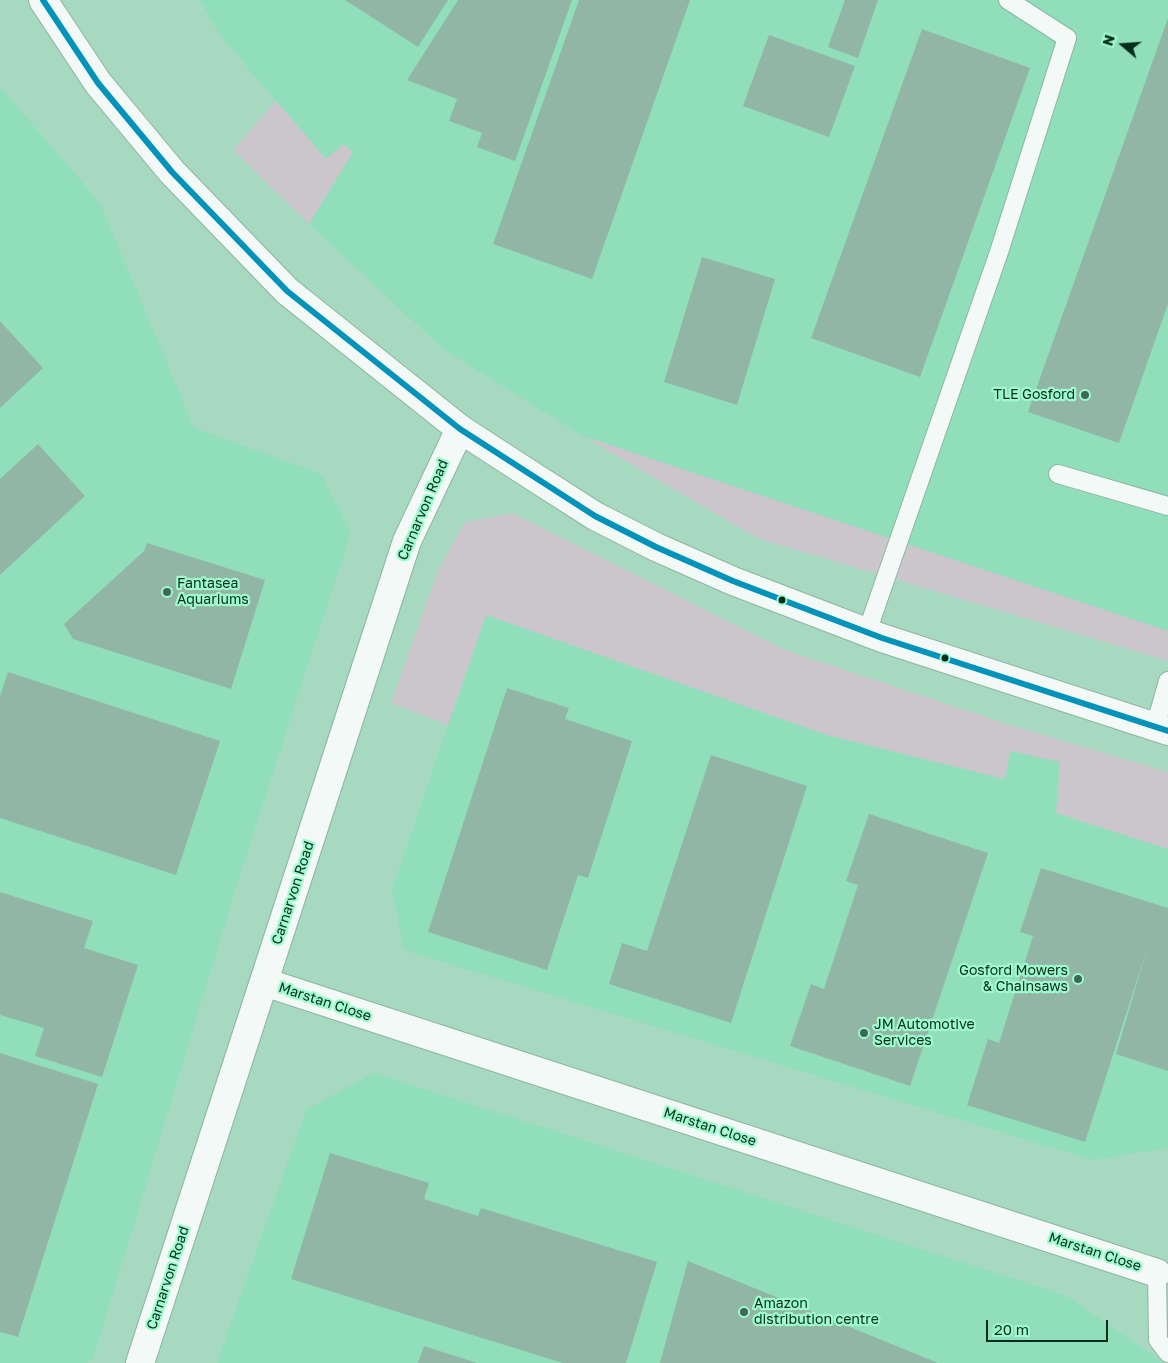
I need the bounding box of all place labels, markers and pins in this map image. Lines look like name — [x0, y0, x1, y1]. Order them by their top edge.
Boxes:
place label: TLE Gosford — [993, 387, 1075, 403]
marker: TLE Gosford — [1079, 389, 1091, 401]
place label: Fantasea Aquariums — [177, 576, 249, 608]
marker: Fantasea Aquariums — [161, 586, 173, 598]
unlabelled marker — [777, 595, 787, 605]
unlabelled marker — [940, 653, 950, 663]
place label: Gosford Mowers & Chainsaws — [959, 963, 1068, 996]
marker: Gosford Mowers & Chainsaws — [1072, 973, 1084, 985]
place label: JM Automotive Services — [874, 1017, 975, 1050]
marker: JM Automotive Services — [858, 1027, 870, 1039]
place label: Amazon distribution centre — [754, 1296, 879, 1328]
marker: Amazon distribution centre — [738, 1306, 750, 1318]

